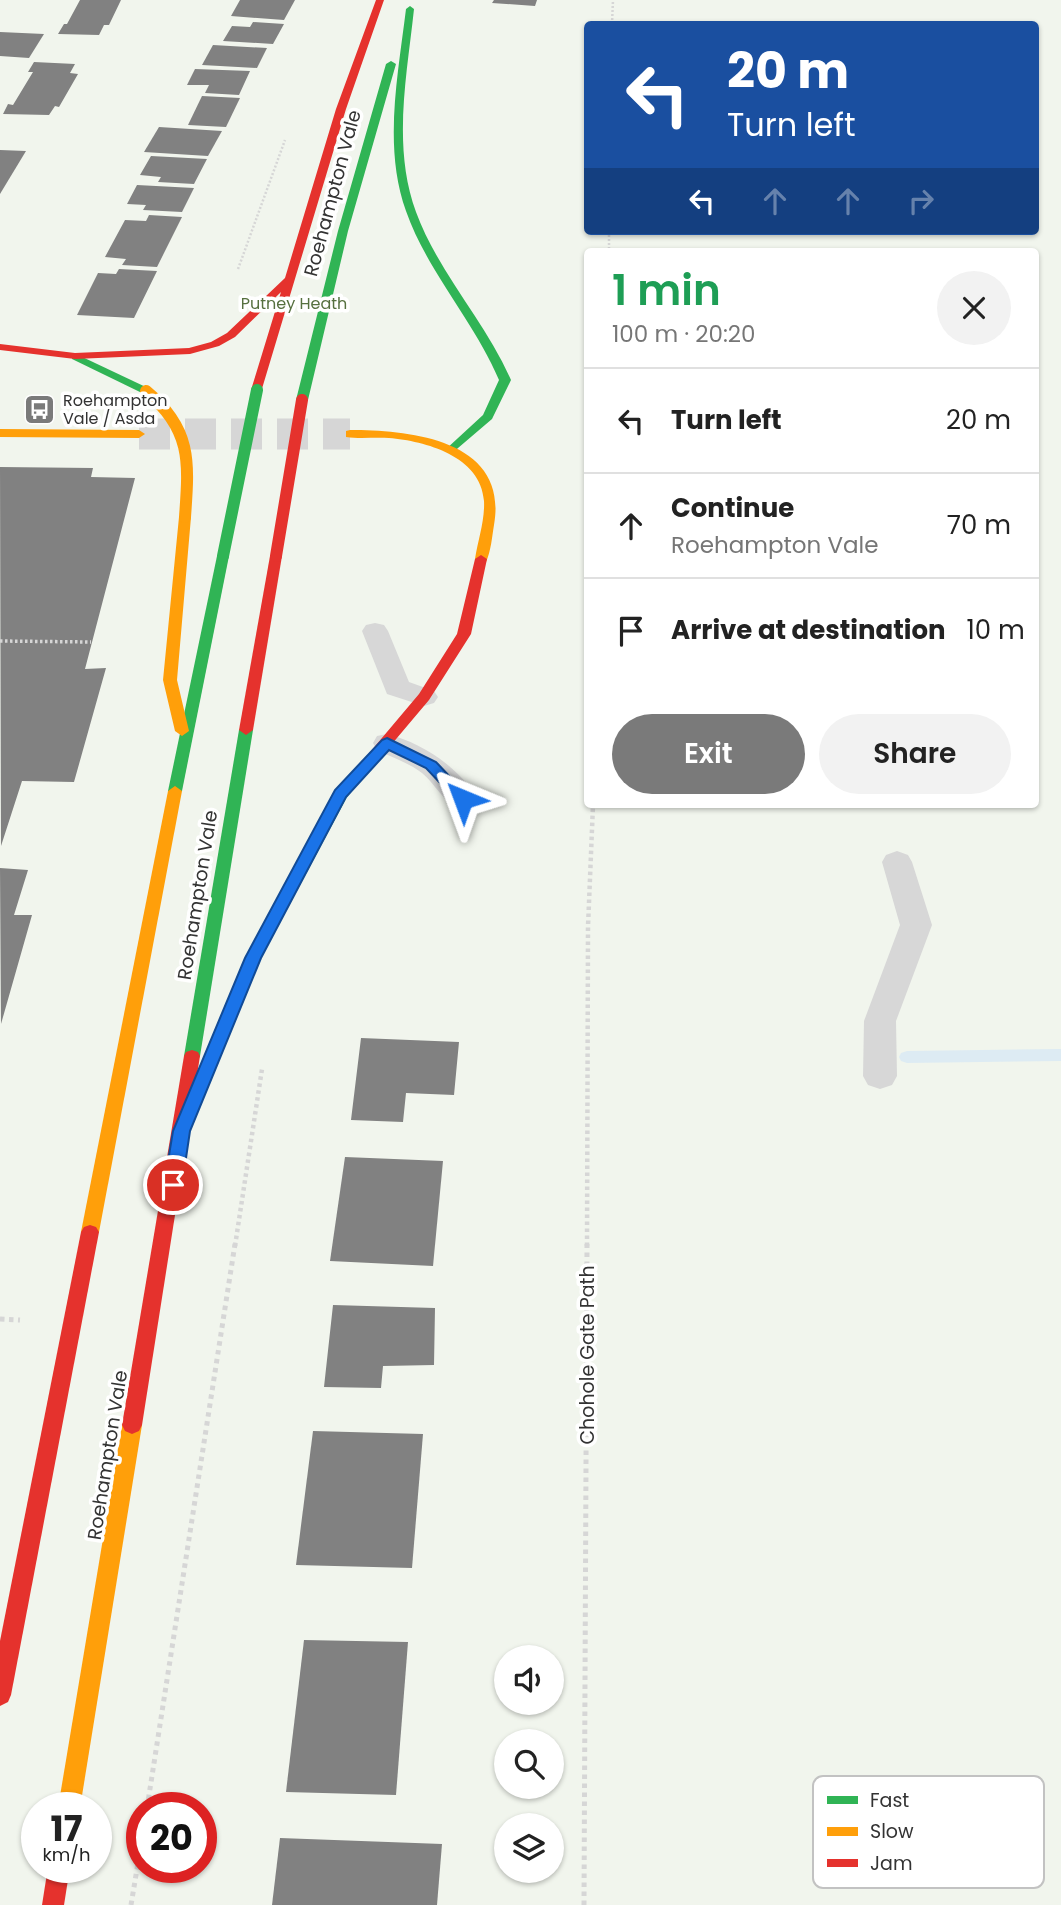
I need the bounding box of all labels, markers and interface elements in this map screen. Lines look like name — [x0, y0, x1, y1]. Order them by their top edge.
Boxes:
text: 20 m — [727, 37, 849, 105]
icon: left — [612, 49, 703, 140]
text: Turn left — [727, 102, 856, 147]
street label: Roehampton Vale — [297, 107, 368, 279]
icon: left — [683, 182, 721, 220]
icon: ahead — [756, 182, 794, 220]
icon: ahead — [829, 182, 867, 220]
icon: right — [902, 182, 940, 220]
text: 1 min — [612, 261, 721, 320]
button: close — [937, 271, 1011, 345]
park label: Putney Heath — [241, 292, 347, 315]
text: 100 m · 20:20 — [612, 318, 755, 350]
place label: Roehampton Vale / Asda — [63, 389, 168, 430]
bus stop icon: Roehampton Vale / Asda — [23, 392, 57, 426]
icon: left — [612, 402, 650, 440]
text: Turn left — [671, 402, 782, 438]
text: 20 m — [946, 402, 1011, 438]
text: Continue — [671, 490, 794, 526]
icon: ahead — [612, 507, 650, 545]
text: 70 m — [947, 507, 1011, 543]
text: Roehampton Vale — [671, 529, 878, 561]
icon: arrive — [612, 612, 650, 650]
text: Arrive at destination — [671, 612, 946, 648]
text: 10 m — [967, 612, 1025, 648]
button: Exit — [612, 714, 805, 794]
button: Share — [819, 714, 1011, 794]
position arrow — [426, 762, 500, 836]
street label: Roehampton Vale — [171, 808, 224, 982]
pin — [143, 1155, 203, 1215]
icon: arrive — [154, 1166, 192, 1204]
street label: Chohole Gate Path — [574, 1265, 601, 1445]
street label: Roehampton Vale — [81, 1368, 134, 1542]
map controls — [494, 1645, 564, 1883]
button: sound — [494, 1645, 564, 1715]
button: search — [494, 1729, 564, 1799]
legend — [813, 1776, 1044, 1888]
text: Fast — [870, 1787, 909, 1814]
speed limit sign: 20 — [126, 1792, 217, 1883]
text: 17 — [51, 1804, 82, 1853]
button: layers — [494, 1813, 564, 1883]
text: Slow — [870, 1818, 914, 1845]
text: km/h — [43, 1842, 90, 1867]
text: Jam — [870, 1850, 912, 1877]

